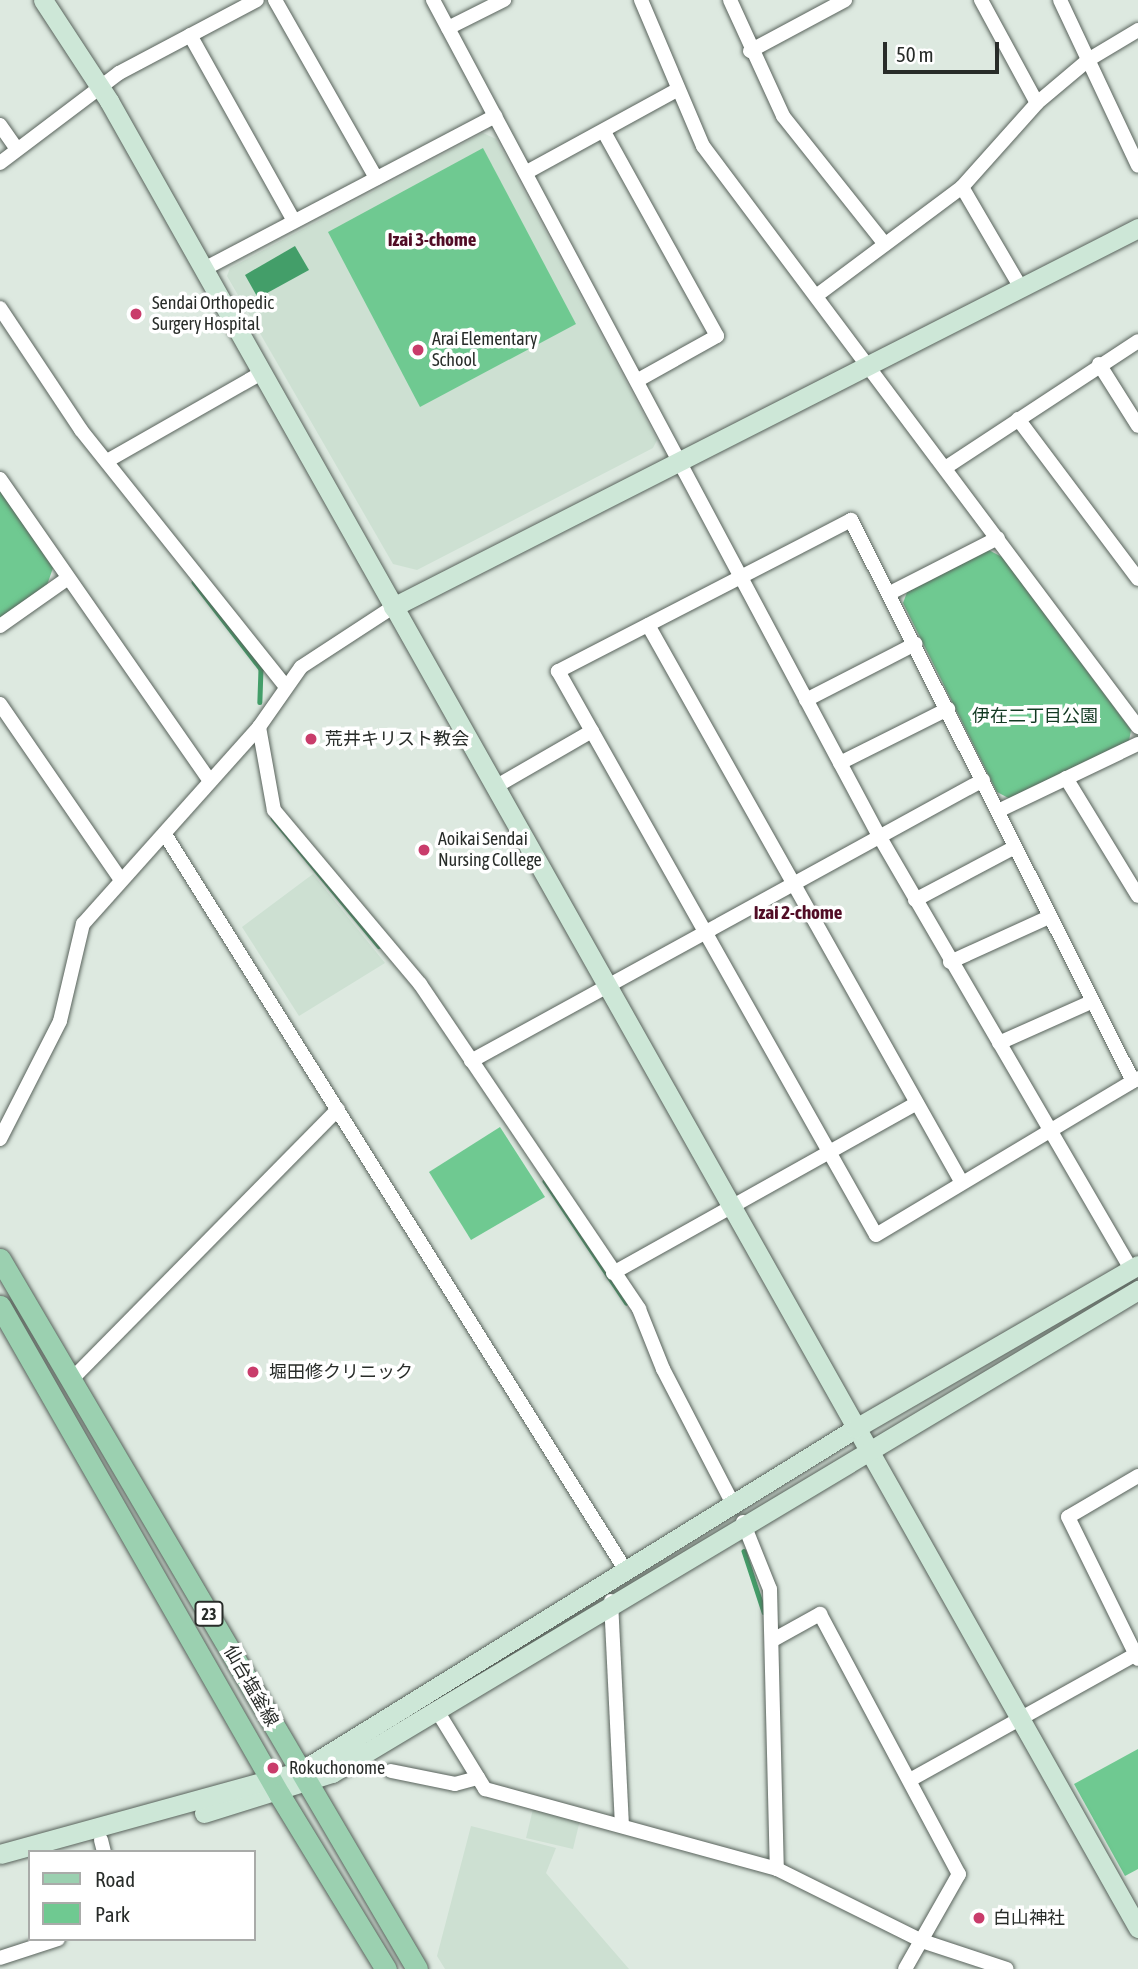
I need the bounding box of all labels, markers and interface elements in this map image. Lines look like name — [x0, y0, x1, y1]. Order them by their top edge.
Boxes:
scale bar — [886, 28, 1002, 72]
text: 50 m — [896, 42, 934, 66]
district label: Izai 3-chome — [388, 229, 476, 251]
place label: Sendai Orthopedic Surgery Hospital — [152, 293, 274, 336]
marker: Sendai Orthopedic Surgery Hospital — [126, 304, 146, 324]
place label: Arai Elementary School — [432, 329, 537, 372]
marker: Arai Elementary School — [410, 342, 426, 358]
park label: 伊在二丁目公園 — [972, 705, 1098, 727]
place label: 荒井キリスト教会 — [325, 728, 469, 750]
marker: 荒井キリスト教会 — [303, 731, 319, 747]
place label: Aoikai Sendai Nursing College — [438, 829, 542, 872]
marker: Aoikai Sendai Nursing College — [416, 842, 432, 858]
district label: Izai 2-chome — [754, 902, 842, 924]
place label: 堀田修クリニック — [269, 1361, 413, 1383]
marker: 堀田修クリニック — [243, 1362, 263, 1382]
road number: 23 — [193, 1602, 225, 1626]
street label: 仙台塩釜線 — [219, 1642, 283, 1730]
place label: Rokuchonome — [289, 1757, 385, 1779]
marker: Rokuchonome — [263, 1758, 283, 1778]
legend — [28, 1850, 256, 1941]
text: Road — [95, 1867, 135, 1891]
text: Park — [95, 1902, 130, 1926]
place label: 白山神社 — [993, 1907, 1065, 1929]
marker: 白山神社 — [971, 1910, 987, 1926]

